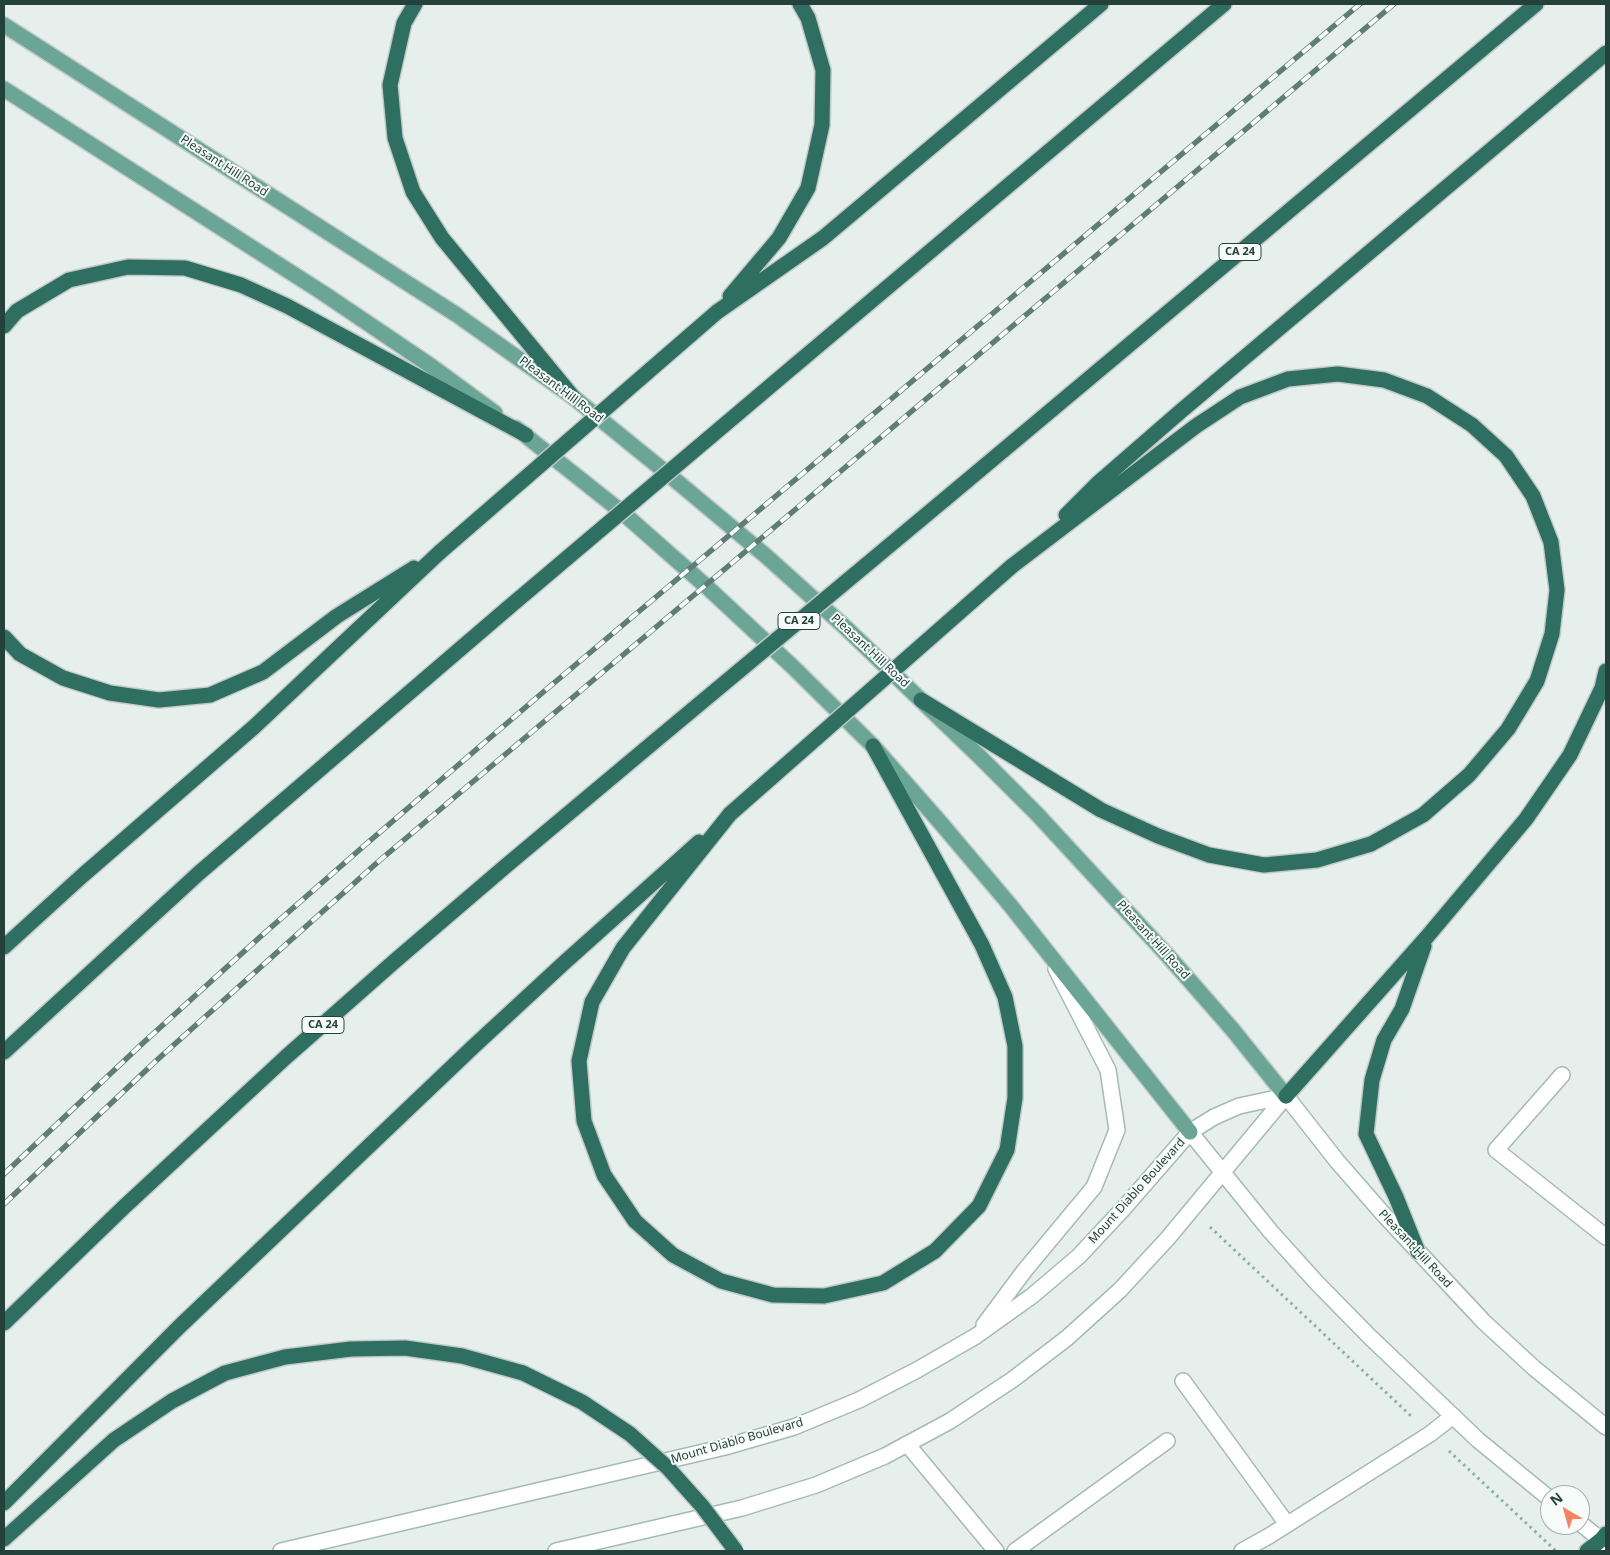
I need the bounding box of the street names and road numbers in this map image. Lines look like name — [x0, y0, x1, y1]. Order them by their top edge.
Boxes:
street label: Pleasant Hill Road — [178, 132, 270, 200]
road number: CA 24 — [1219, 243, 1261, 260]
street label: Pleasant Hill Road — [516, 354, 606, 426]
street label: Pleasant Hill Road — [828, 611, 912, 691]
road number: CA 24 — [778, 612, 820, 630]
street label: Pleasant Hill Road — [1114, 898, 1192, 982]
road number: CA 24 — [302, 1016, 344, 1034]
street label: Mount Diablo Boulevard — [1086, 1135, 1188, 1247]
street label: Pleasant Hill Road — [1375, 1207, 1455, 1291]
street label: Mount Diablo Boulevard — [669, 1415, 805, 1467]

